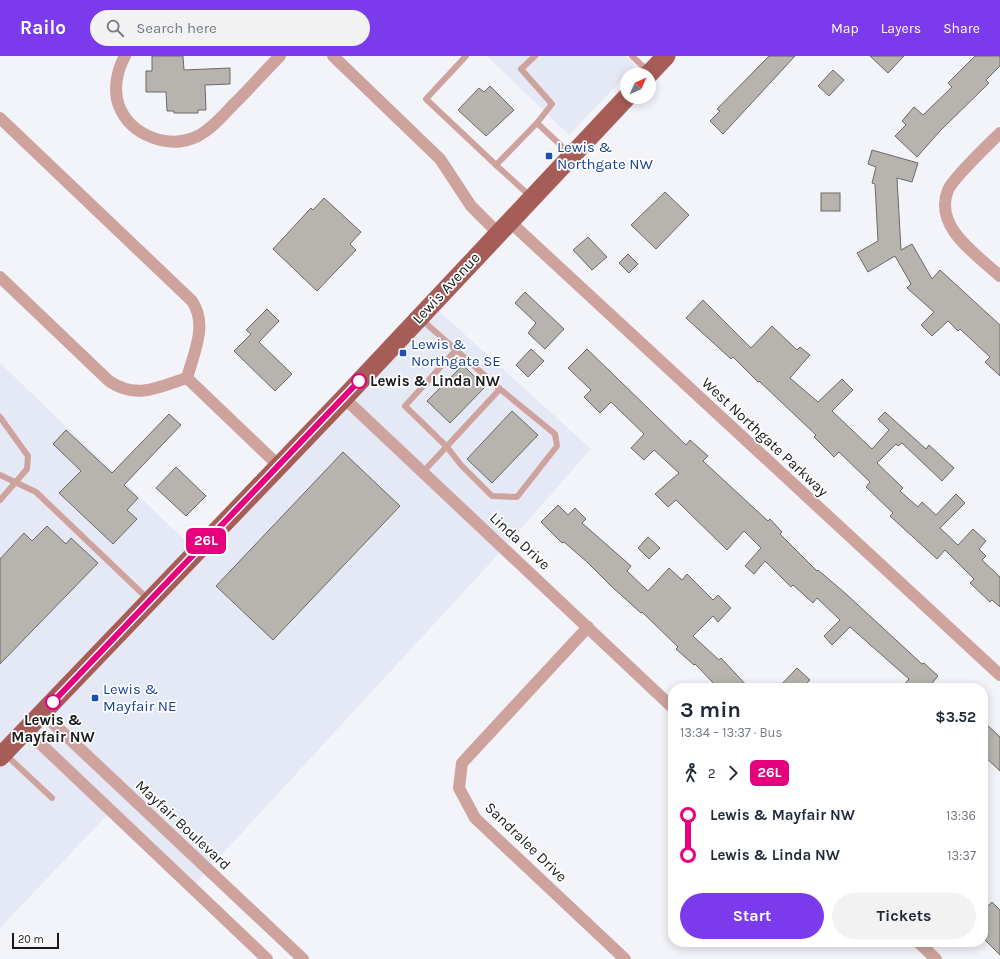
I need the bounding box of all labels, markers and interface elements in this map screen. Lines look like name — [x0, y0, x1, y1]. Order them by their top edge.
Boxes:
search box — [90, 10, 370, 46]
text: Railo — [20, 17, 66, 39]
icon: search — [104, 17, 126, 39]
text: Search here — [136, 19, 217, 37]
text: Map — [831, 20, 859, 37]
text: Layers — [881, 20, 921, 37]
text: Share — [943, 20, 980, 37]
north arrow — [620, 68, 656, 104]
map controls — [620, 68, 656, 104]
place label: Lewis & Northgate NW — [557, 138, 653, 173]
marker: Lewis & Northgate NW — [544, 151, 554, 161]
street label: Lewis Avenue — [408, 249, 484, 327]
place label: Lewis & Northgate SE — [411, 335, 501, 370]
marker: Lewis & Northgate SE — [398, 348, 408, 358]
place label: Lewis & Linda NW — [370, 372, 501, 390]
marker: Lewis & Linda NW — [351, 373, 367, 389]
street label: West Northgate Parkway — [698, 374, 832, 500]
street label: Linda Drive — [486, 508, 554, 574]
line badge: 26L — [183, 528, 229, 554]
text: 26L — [194, 532, 218, 549]
place label: Lewis & Mayfair NE — [103, 680, 176, 715]
marker: Lewis & Mayfair NE — [90, 693, 100, 703]
marker: Lewis & Mayfair NW — [45, 694, 61, 710]
text: 3 min — [680, 697, 741, 723]
text: $3.52 — [935, 708, 976, 726]
place label: Lewis & Mayfair NW — [11, 711, 95, 746]
text: 13:34 – 13:37 · Bus — [680, 725, 782, 740]
icon: walk — [680, 762, 702, 784]
icon: forward — [722, 762, 744, 784]
text: 26L — [758, 764, 781, 781]
text: 2 — [708, 766, 716, 781]
street label: Mayfair Boulevard — [132, 776, 234, 874]
street label: Sandralee Drive — [481, 798, 571, 886]
text: Lewis & Mayfair NW — [710, 806, 855, 824]
text: 13:36 — [946, 808, 976, 823]
text: Lewis & Linda NW — [710, 846, 840, 864]
text: 13:37 — [947, 848, 976, 863]
button: Start — [680, 893, 824, 939]
button: Tickets — [832, 893, 976, 939]
scale bar — [12, 931, 59, 950]
text: 20 m — [18, 933, 44, 946]

